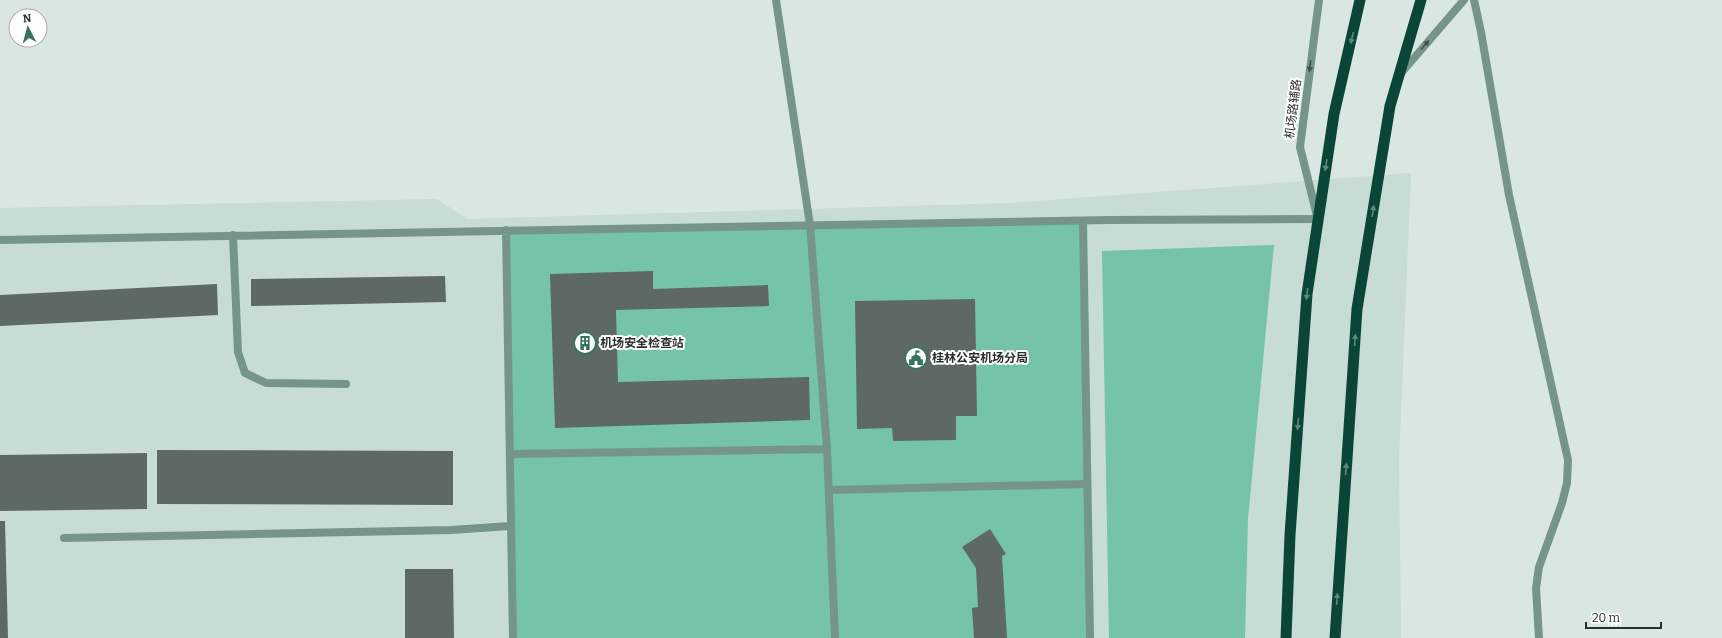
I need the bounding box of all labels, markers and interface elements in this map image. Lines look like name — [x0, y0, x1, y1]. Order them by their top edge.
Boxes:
north arrow — [8, 8, 48, 48]
text: N — [22, 12, 32, 25]
one-way arrow — [1348, 32, 1354, 44]
one-way arrow — [1421, 39, 1430, 50]
one-way arrow — [1307, 60, 1314, 72]
street label: 机场路辅路 — [1282, 78, 1304, 140]
one-way arrow — [1323, 159, 1329, 172]
one-way arrow — [1370, 205, 1376, 217]
one-way arrow — [1304, 288, 1310, 300]
building icon: 机场安全检查站 — [572, 330, 598, 356]
one-way arrow — [1352, 334, 1359, 346]
place label: 机场安全检查站 — [600, 336, 684, 350]
public building icon: 桂林公安机场分局 — [903, 345, 929, 371]
place label: 桂林公安机场分局 — [932, 351, 1028, 365]
one-way arrow — [1294, 418, 1301, 430]
one-way arrow — [1343, 463, 1350, 475]
one-way arrow — [1334, 593, 1341, 605]
scale bar — [1586, 604, 1661, 630]
text: 20 m — [1592, 611, 1621, 625]

